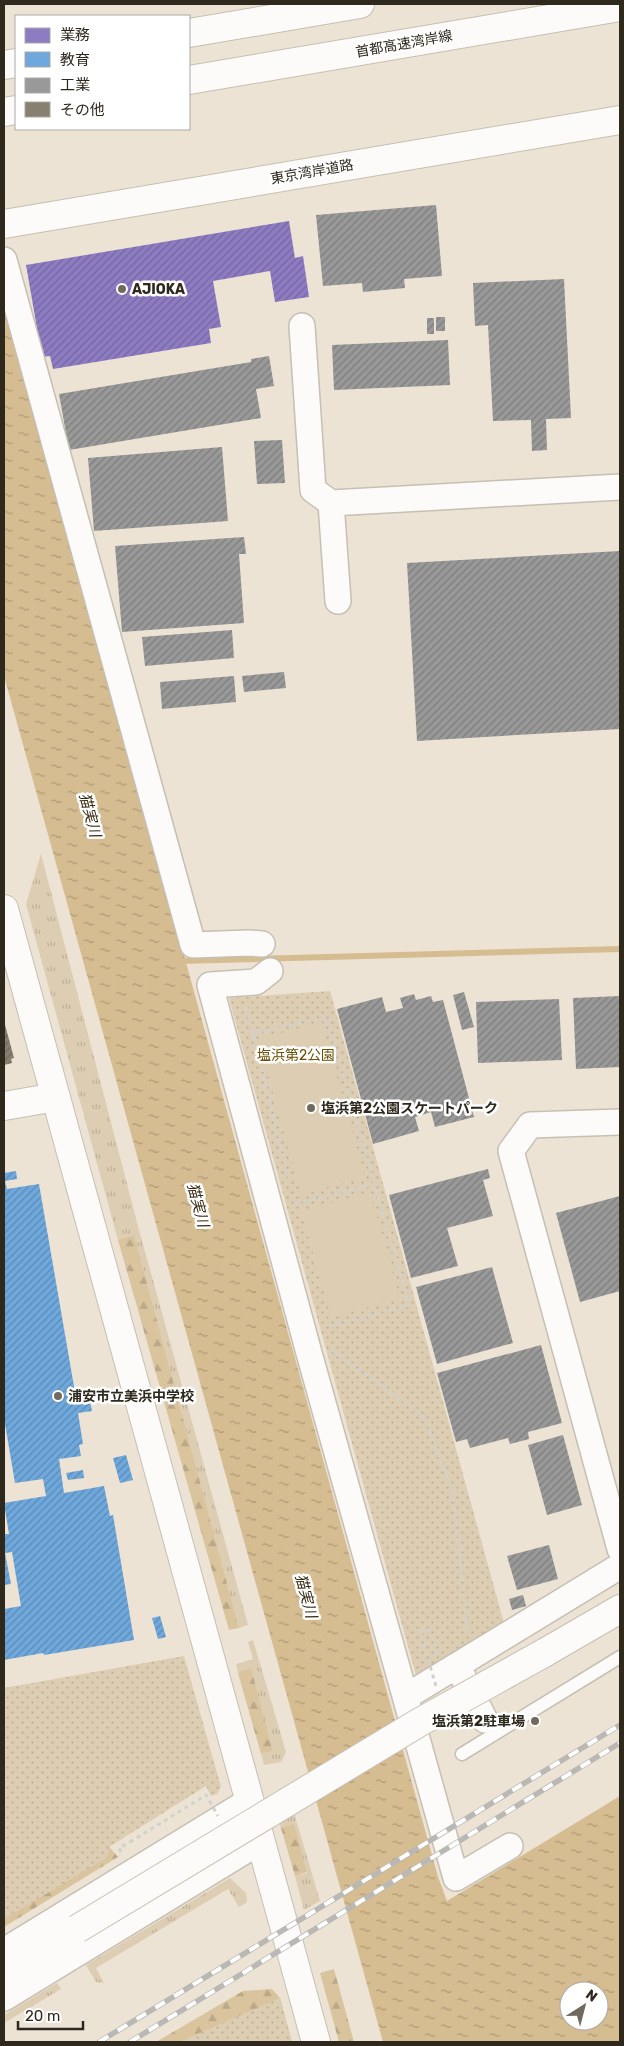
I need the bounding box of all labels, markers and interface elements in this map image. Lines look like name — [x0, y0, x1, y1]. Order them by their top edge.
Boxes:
legend — [15, 15, 190, 130]
text: 業務 — [60, 26, 90, 44]
street label: 首都高速湾岸線 — [354, 27, 454, 61]
text: 教育 — [60, 51, 90, 69]
text: 工業 — [60, 76, 90, 94]
text: その他 — [60, 101, 105, 119]
street label: 東京湾岸道路 — [269, 156, 355, 188]
place label: AJIOKA — [132, 281, 185, 298]
marker: AJIOKA — [116, 283, 128, 295]
water label: 猫実川 — [75, 791, 105, 841]
park label: 塩浜第2公園 — [257, 1047, 335, 1064]
place label: 塩浜第2公園スケートパーク — [321, 1100, 498, 1117]
marker: 塩浜第2公園スケートパーク — [305, 1102, 317, 1114]
water label: 猫実川 — [183, 1181, 213, 1231]
place label: 浦安市立美浜中学校 — [68, 1388, 194, 1405]
marker: 浦安市立美浜中学校 — [52, 1390, 64, 1402]
water label: 猫実川 — [291, 1572, 321, 1622]
place label: 塩浜第2駐車場 — [432, 1713, 525, 1730]
marker: 塩浜第2駐車場 — [529, 1715, 541, 1727]
north arrow — [559, 1981, 609, 2031]
text: N — [582, 1986, 600, 2006]
scale bar — [18, 1998, 82, 2030]
text: 20 m — [25, 2007, 60, 2025]

